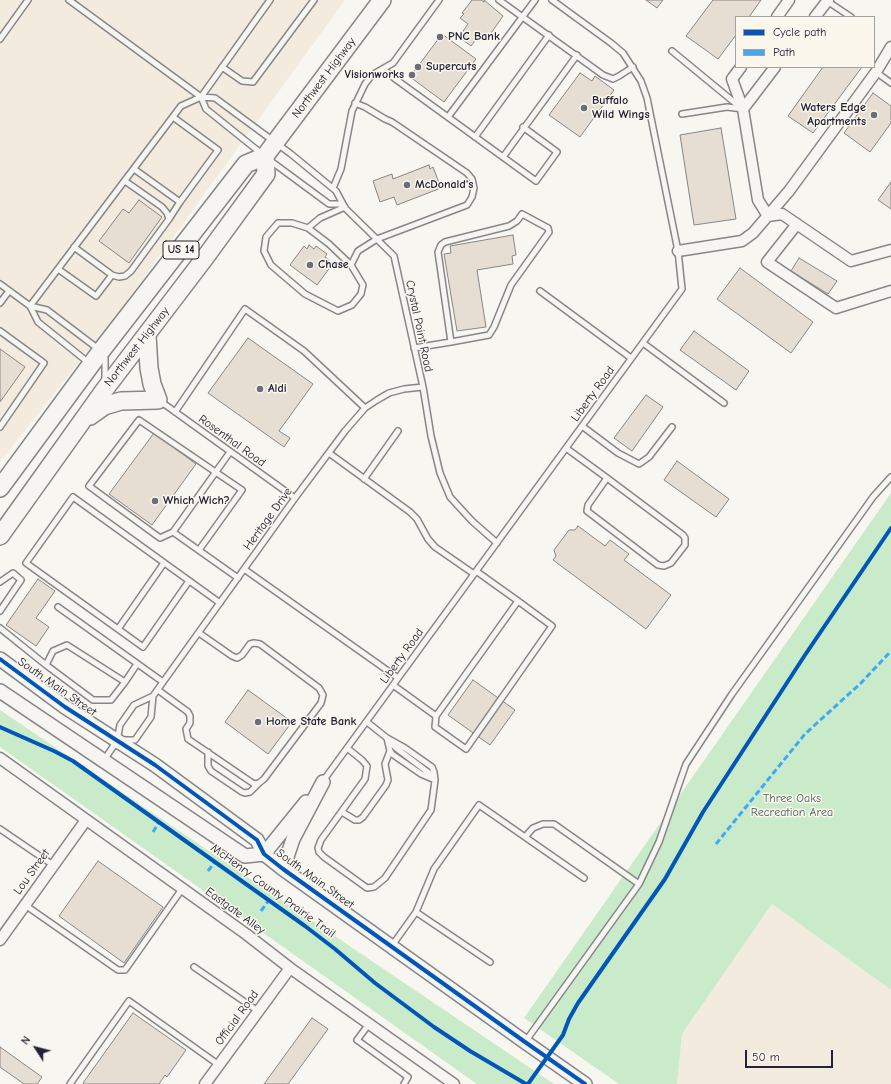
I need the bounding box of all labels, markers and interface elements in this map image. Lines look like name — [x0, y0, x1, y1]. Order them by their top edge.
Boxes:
legend — [735, 16, 875, 68]
text: Cycle path — [773, 25, 826, 39]
place label: PNC Bank — [448, 30, 500, 44]
marker: PNC Bank — [435, 32, 445, 42]
street label: Northwest Highway — [289, 35, 359, 121]
text: Path — [773, 45, 795, 59]
place label: Supercuts — [426, 60, 476, 74]
marker: Supercuts — [413, 62, 423, 72]
place label: Visionworks — [344, 68, 404, 82]
marker: Visionworks — [407, 70, 417, 80]
place label: Buffalo Wild Wings — [592, 94, 650, 122]
place label: Waters Edge Apartments — [801, 101, 866, 129]
marker: Buffalo Wild Wings — [579, 103, 589, 113]
marker: Waters Edge Apartments — [869, 110, 879, 120]
place label: McDonald's — [415, 178, 473, 192]
marker: McDonald's — [402, 180, 412, 190]
road number: US 14 — [163, 241, 199, 259]
place label: Chase — [318, 258, 349, 272]
marker: Chase — [305, 260, 315, 270]
street label: Crystal Point Road — [402, 279, 436, 373]
street label: Northwest Highway — [101, 304, 173, 390]
street label: Liberty Road — [568, 364, 618, 424]
place label: Aldi — [268, 382, 287, 396]
marker: Aldi — [255, 384, 265, 394]
street label: Rosenthal Road — [196, 412, 268, 470]
street label: Heritage Drive — [241, 485, 295, 553]
place label: Which Wich? — [163, 494, 230, 508]
marker: Which Wich? — [150, 496, 160, 506]
street label: Liberty Road — [377, 626, 427, 686]
street label: South Main Street — [15, 655, 99, 719]
place label: Home State Bank — [266, 715, 356, 729]
marker: Home State Bank — [253, 717, 263, 727]
park label: Three Oaks Recreation Area — [751, 792, 833, 820]
street label: McHenry County Prairie Trail — [208, 841, 338, 941]
street label: South Main Street — [273, 846, 357, 912]
street label: Lou Street — [11, 847, 53, 897]
street label: Eastgate Alley — [202, 884, 268, 938]
street label: Official Road — [212, 988, 262, 1048]
north arrow — [16, 1028, 56, 1068]
text: N — [19, 1034, 33, 1047]
scale bar — [747, 1042, 835, 1068]
text: 50 m — [752, 1050, 780, 1064]

